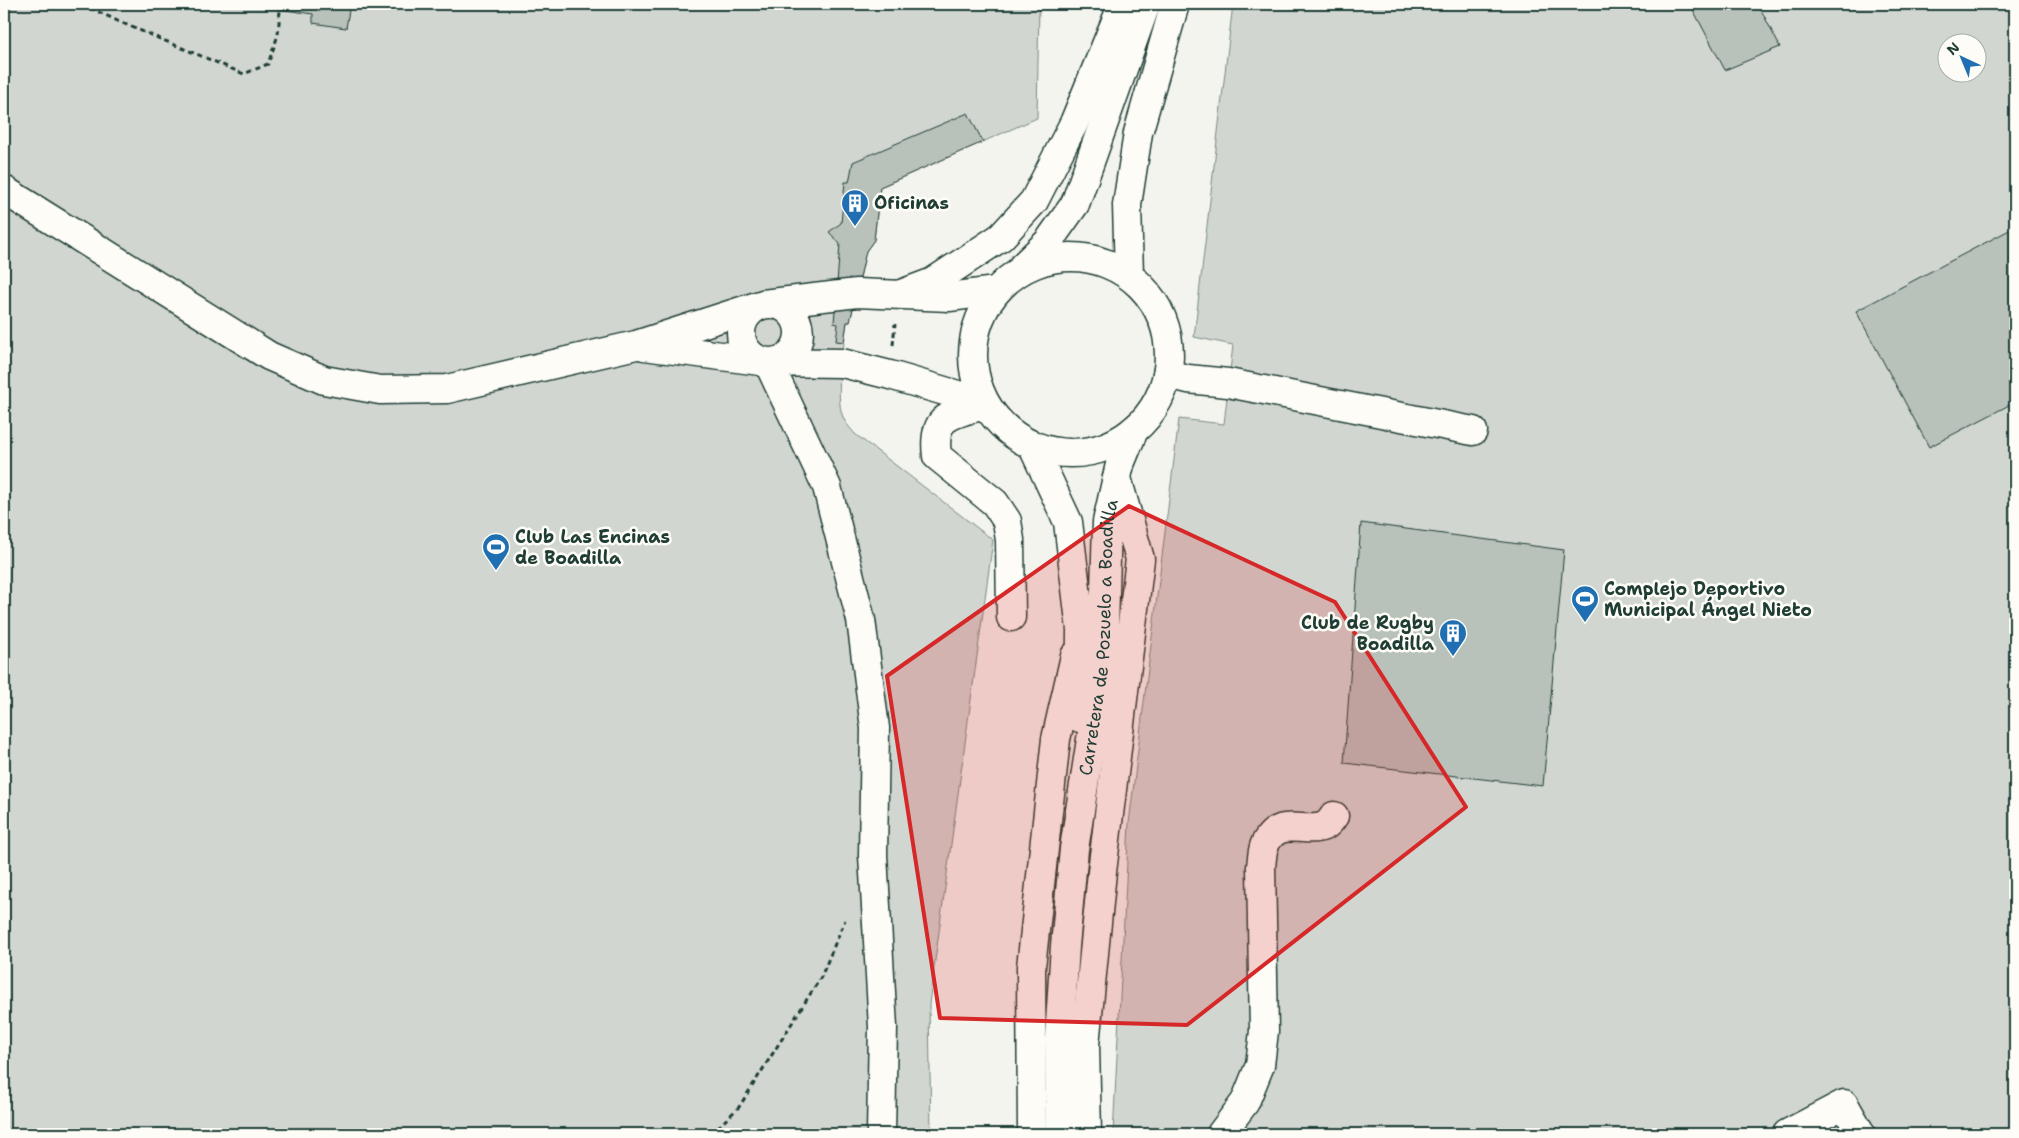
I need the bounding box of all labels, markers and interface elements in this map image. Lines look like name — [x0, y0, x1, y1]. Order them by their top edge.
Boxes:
north arrow — [1936, 32, 1986, 82]
text: N — [1943, 38, 1963, 59]
building icon: Oficinas — [840, 188, 870, 227]
place label: Oficinas — [874, 191, 949, 215]
street label: Carretera de Pozuelo a Boadilla — [1074, 497, 1124, 777]
place label: Club Las Encinas de Boadilla — [515, 525, 670, 570]
sports icon: Club Las Encinas de Boadilla — [481, 532, 511, 571]
place label: Complejo Deportivo Municipal Ángel Nieto — [1604, 577, 1812, 622]
sports icon: Complejo Deportivo Municipal Ángel Nieto — [1570, 584, 1600, 623]
place label: Club de Rugby Boadilla — [1301, 611, 1435, 656]
building icon: Club de Rugby Boadilla — [1438, 618, 1468, 657]

